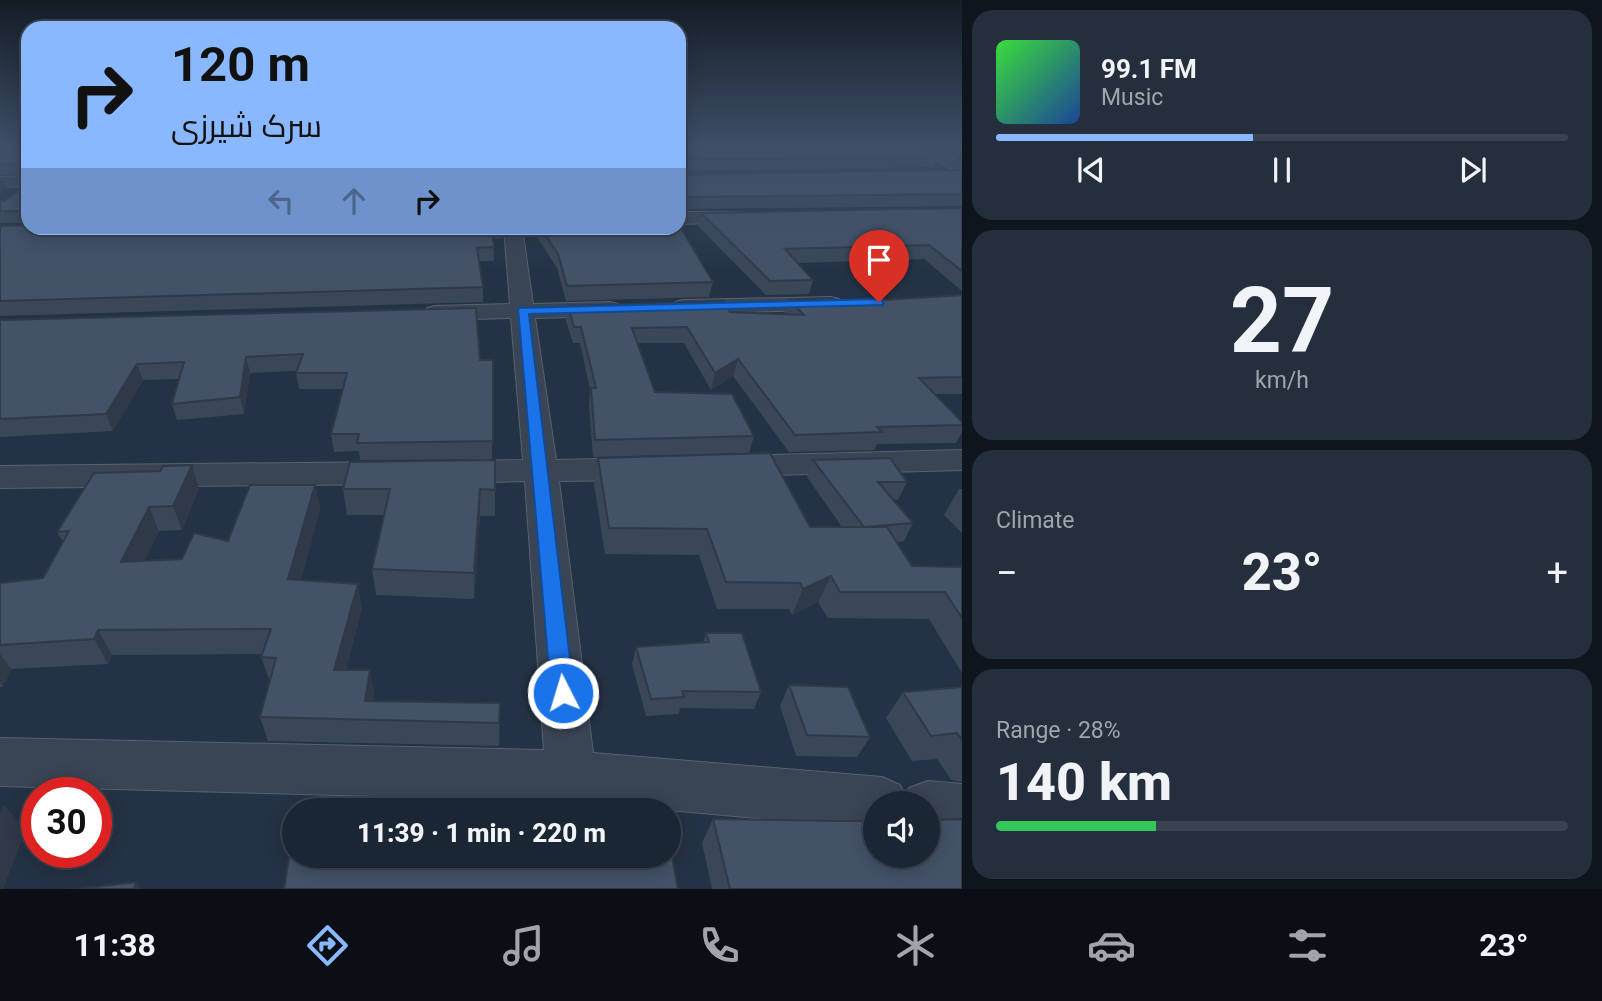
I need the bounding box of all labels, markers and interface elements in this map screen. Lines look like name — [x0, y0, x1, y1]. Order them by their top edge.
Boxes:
text: 120 m — [171, 36, 310, 93]
icon: right — [56, 49, 147, 140]
text: 99.1 FM — [1101, 54, 1197, 84]
text: Music — [1101, 84, 1163, 111]
text: سرک شیرزی — [171, 107, 322, 145]
icon: previous — [1072, 151, 1110, 189]
icon: pause — [1263, 151, 1301, 189]
icon: next — [1454, 151, 1492, 189]
icon: left — [262, 182, 300, 220]
icon: ahead — [335, 182, 373, 220]
icon: right — [408, 182, 446, 220]
pin — [849, 230, 909, 302]
icon: arrive — [860, 241, 898, 279]
text: 27 — [1230, 268, 1334, 374]
text: km/h — [1255, 367, 1309, 394]
text: Climate — [996, 507, 1075, 534]
text: 23° — [1242, 542, 1322, 603]
text: − — [996, 551, 1018, 595]
text: + — [1546, 551, 1568, 595]
position arrow — [526, 656, 600, 730]
text: Range · 28% — [996, 717, 1121, 744]
text: 140 km — [996, 752, 1172, 813]
speed limit sign: 30 — [21, 777, 112, 868]
map controls — [863, 791, 940, 868]
button: sound — [863, 791, 940, 868]
text: 11:39 · 1 min · 220 m — [357, 818, 606, 848]
icon: directions — [303, 921, 352, 970]
icon: music — [499, 921, 548, 970]
icon: phone — [695, 921, 744, 970]
icon: climate — [891, 921, 940, 970]
icon: car — [1087, 921, 1136, 970]
icon: filters — [1283, 921, 1332, 970]
text: 11:38 — [74, 926, 156, 964]
text: 23° — [1479, 926, 1528, 964]

